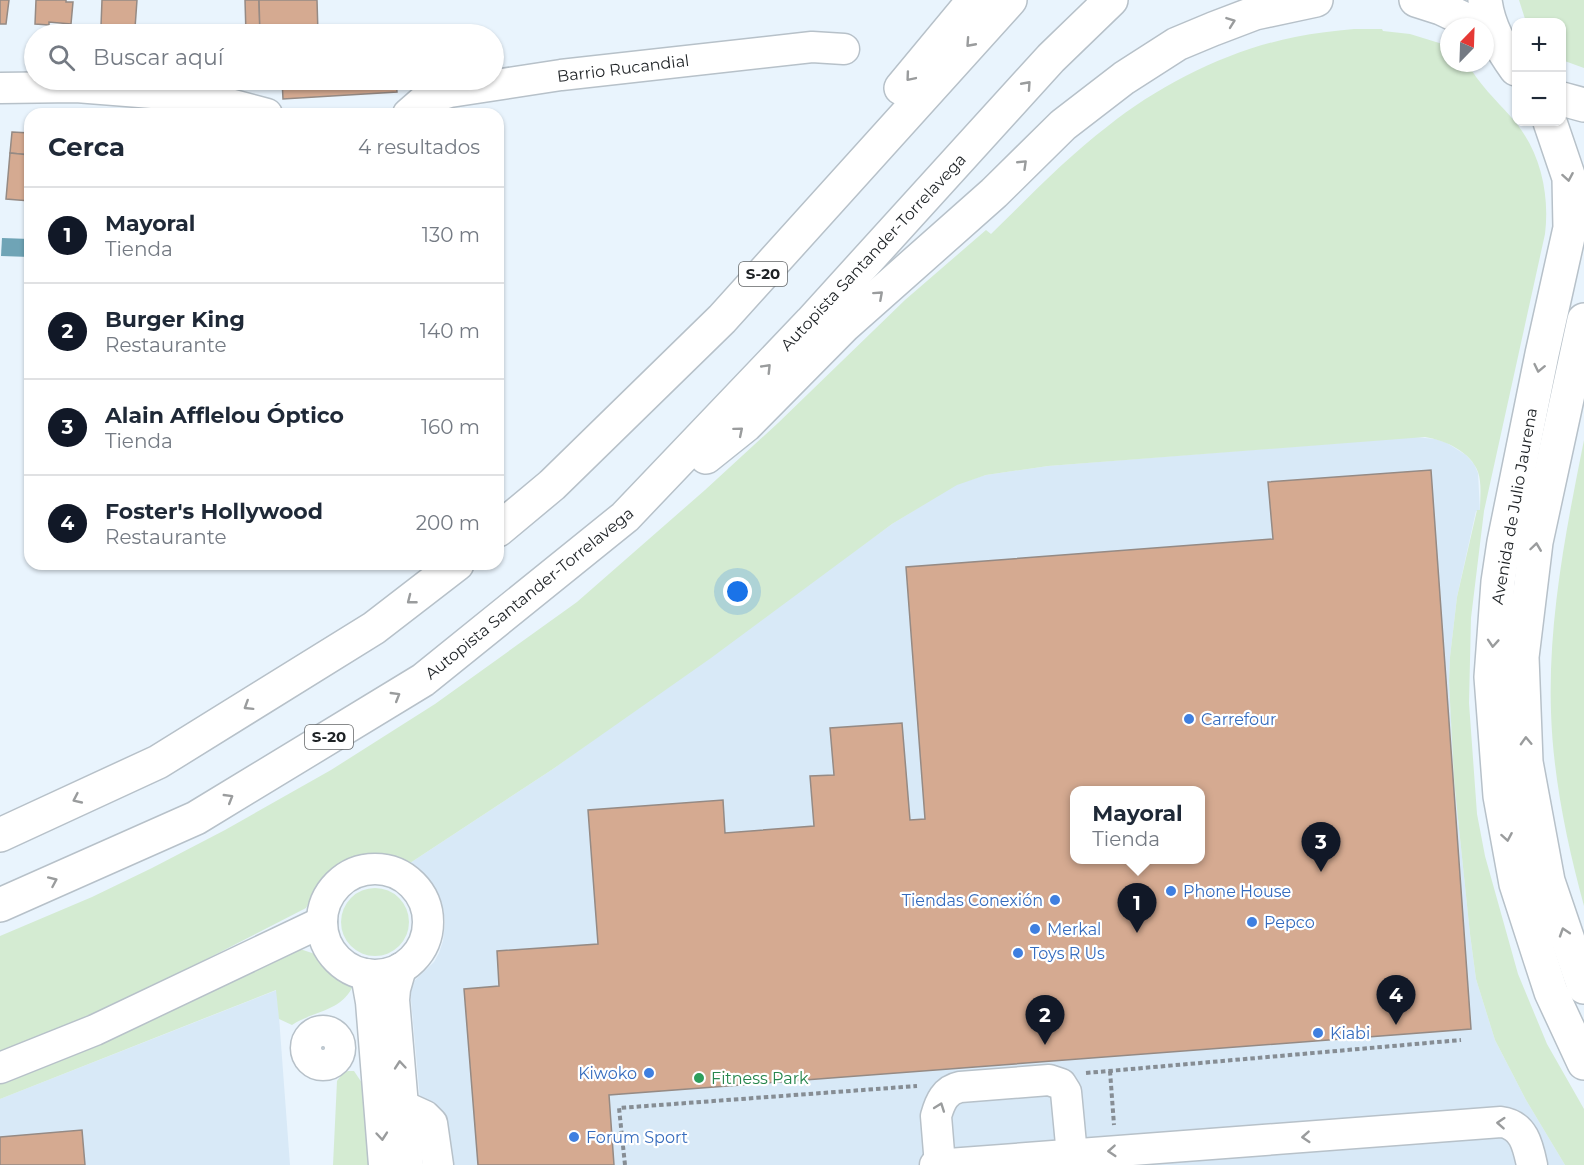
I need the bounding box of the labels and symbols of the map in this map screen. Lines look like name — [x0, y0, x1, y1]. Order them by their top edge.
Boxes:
one-way arrow — [1225, 17, 1236, 29]
north arrow — [1440, 18, 1494, 72]
one-way arrow — [967, 36, 978, 47]
street label: Barrio Rucandial — [556, 51, 690, 86]
one-way arrow — [906, 70, 917, 81]
one-way arrow — [1020, 81, 1031, 92]
street label: Autopista Santander-Torrelavega — [777, 150, 970, 355]
one-way arrow — [1017, 160, 1027, 171]
one-way arrow — [1561, 172, 1573, 182]
road number: S-20 — [739, 262, 787, 286]
one-way arrow — [872, 291, 883, 302]
one-way arrow — [1533, 363, 1546, 373]
one-way arrow — [760, 364, 771, 375]
street label: Avenida de Julio Jaurena — [1488, 406, 1541, 606]
one-way arrow — [732, 427, 743, 438]
street label: Autopista Santander-Torrelavega — [421, 503, 637, 683]
one-way arrow — [1529, 543, 1541, 552]
your location — [723, 577, 752, 606]
one-way arrow — [406, 592, 417, 603]
one-way arrow — [1487, 639, 1500, 648]
one-way arrow — [390, 692, 400, 704]
one-way arrow — [244, 699, 254, 711]
place label: Carrefour — [1201, 710, 1276, 729]
marker: Carrefour — [1182, 712, 1196, 726]
road number: S-20 — [305, 725, 353, 749]
one-way arrow — [1519, 737, 1532, 746]
one-way arrow — [72, 792, 83, 804]
one-way arrow — [223, 793, 233, 805]
pin: 3 — [1302, 822, 1340, 872]
one-way arrow — [1500, 832, 1513, 842]
one-way arrow — [47, 876, 58, 888]
place label: Phone House — [1183, 882, 1291, 901]
pin: 1 — [1118, 884, 1156, 933]
marker: Phone House — [1164, 884, 1178, 898]
place label: Tiendas Conexión — [902, 891, 1043, 910]
marker: Tiendas Conexión — [1048, 893, 1062, 907]
place label: Pepco — [1264, 913, 1315, 932]
marker: Pepco — [1245, 915, 1259, 929]
place label: Merkal — [1047, 920, 1101, 939]
marker: Merkal — [1028, 922, 1042, 936]
one-way arrow — [1559, 927, 1572, 938]
place label: Toys R Us — [1030, 944, 1105, 963]
marker: Toys R Us — [1011, 946, 1025, 960]
pin: 4 — [1376, 976, 1416, 1025]
pin: 2 — [1026, 996, 1064, 1045]
place label: Kiabi — [1330, 1024, 1370, 1043]
marker: Kiabi — [1311, 1026, 1325, 1040]
one-way arrow — [393, 1060, 406, 1069]
place label: Kiwoko — [578, 1064, 637, 1083]
marker: Kiwoko — [642, 1066, 656, 1080]
place label: Fitness Park — [711, 1069, 809, 1088]
marker: Fitness Park — [692, 1071, 706, 1085]
one-way arrow — [933, 1102, 946, 1113]
one-way arrow — [1496, 1117, 1505, 1130]
place label: Forum Sport — [586, 1128, 689, 1147]
marker: Forum Sport — [567, 1130, 581, 1144]
one-way arrow — [1302, 1130, 1311, 1143]
one-way arrow — [375, 1132, 388, 1141]
one-way arrow — [1107, 1145, 1116, 1158]

